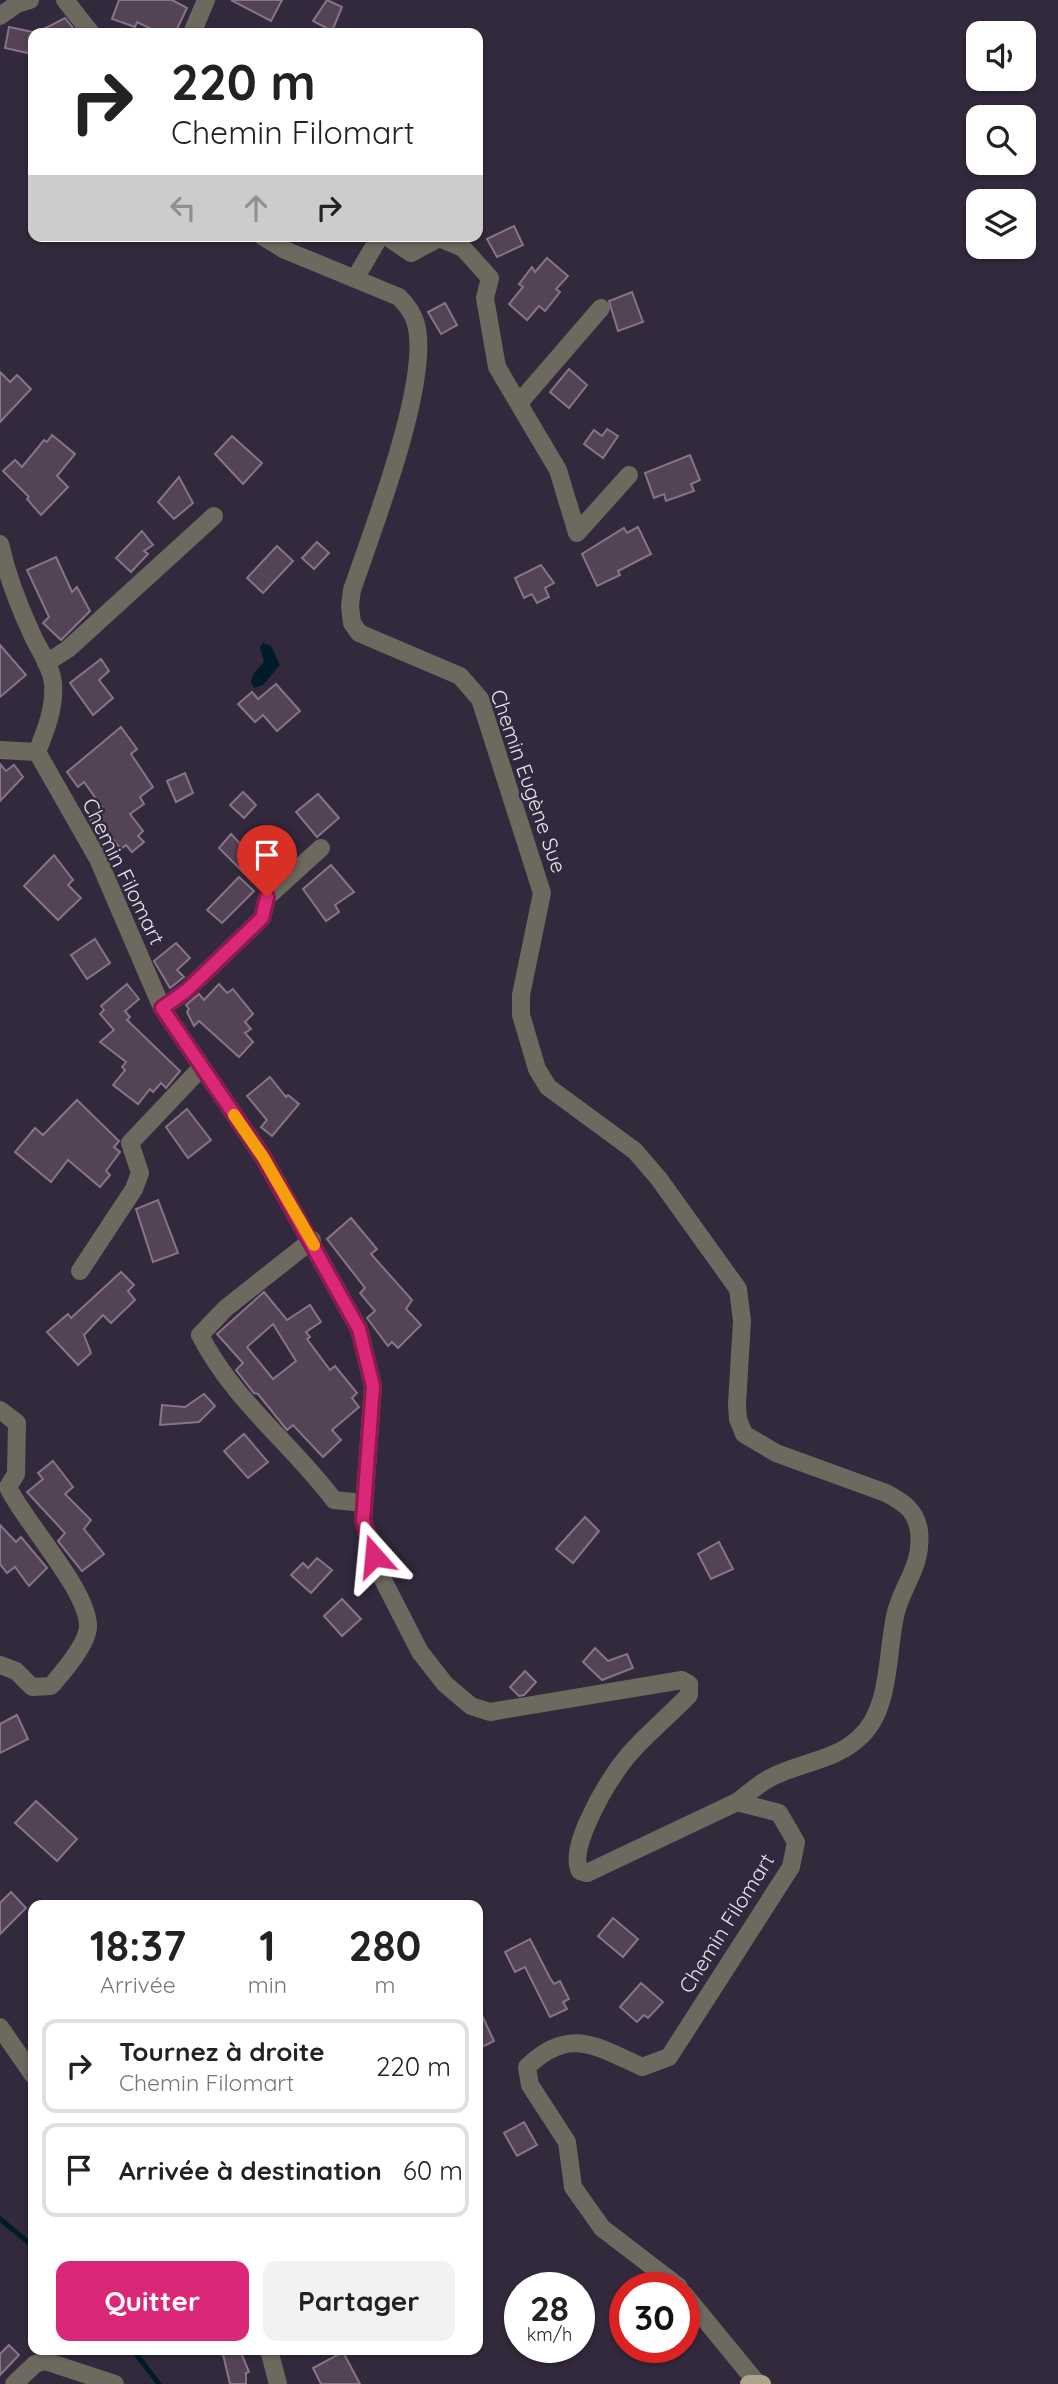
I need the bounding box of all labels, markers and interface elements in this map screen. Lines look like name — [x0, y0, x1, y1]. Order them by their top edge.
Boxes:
map controls — [966, 21, 1036, 259]
button: sound — [966, 21, 1036, 91]
text: 220 m — [171, 51, 316, 112]
icon: right — [56, 56, 147, 147]
button: search — [966, 105, 1036, 175]
text: Chemin Filomart — [171, 112, 415, 152]
icon: left — [164, 189, 202, 227]
icon: ahead — [237, 189, 275, 227]
icon: right — [310, 189, 348, 227]
button: layers — [966, 189, 1036, 259]
street label: Chemin Eugène Sue — [485, 686, 573, 876]
street label: Chemin Filomart — [77, 793, 171, 949]
pin — [237, 825, 297, 897]
icon: arrive — [248, 836, 286, 874]
position arrow — [337, 1519, 411, 1593]
street label: Chemin Filomart — [673, 1848, 779, 1998]
text: 18:37 — [90, 1919, 186, 1972]
text: 1 — [259, 1919, 276, 1972]
text: 280 — [349, 1919, 421, 1972]
text: Arrivée — [100, 1970, 176, 1999]
text: min — [248, 1970, 287, 1999]
text: m — [374, 1970, 395, 1999]
text: Tournez à droite — [119, 2035, 324, 2068]
icon: right — [60, 2047, 98, 2085]
text: 220 m — [376, 2050, 451, 2083]
text: Chemin Filomart — [119, 2068, 294, 2097]
icon: arrive — [60, 2151, 98, 2189]
text: Arrivée à destination — [119, 2154, 382, 2187]
text: 60 m — [403, 2154, 463, 2187]
button: Quitter — [56, 2261, 249, 2341]
button: Partager — [263, 2261, 455, 2341]
speed limit sign: 30 — [609, 2272, 700, 2363]
text: 28 — [530, 2286, 569, 2330]
text: km/h — [527, 2323, 572, 2346]

